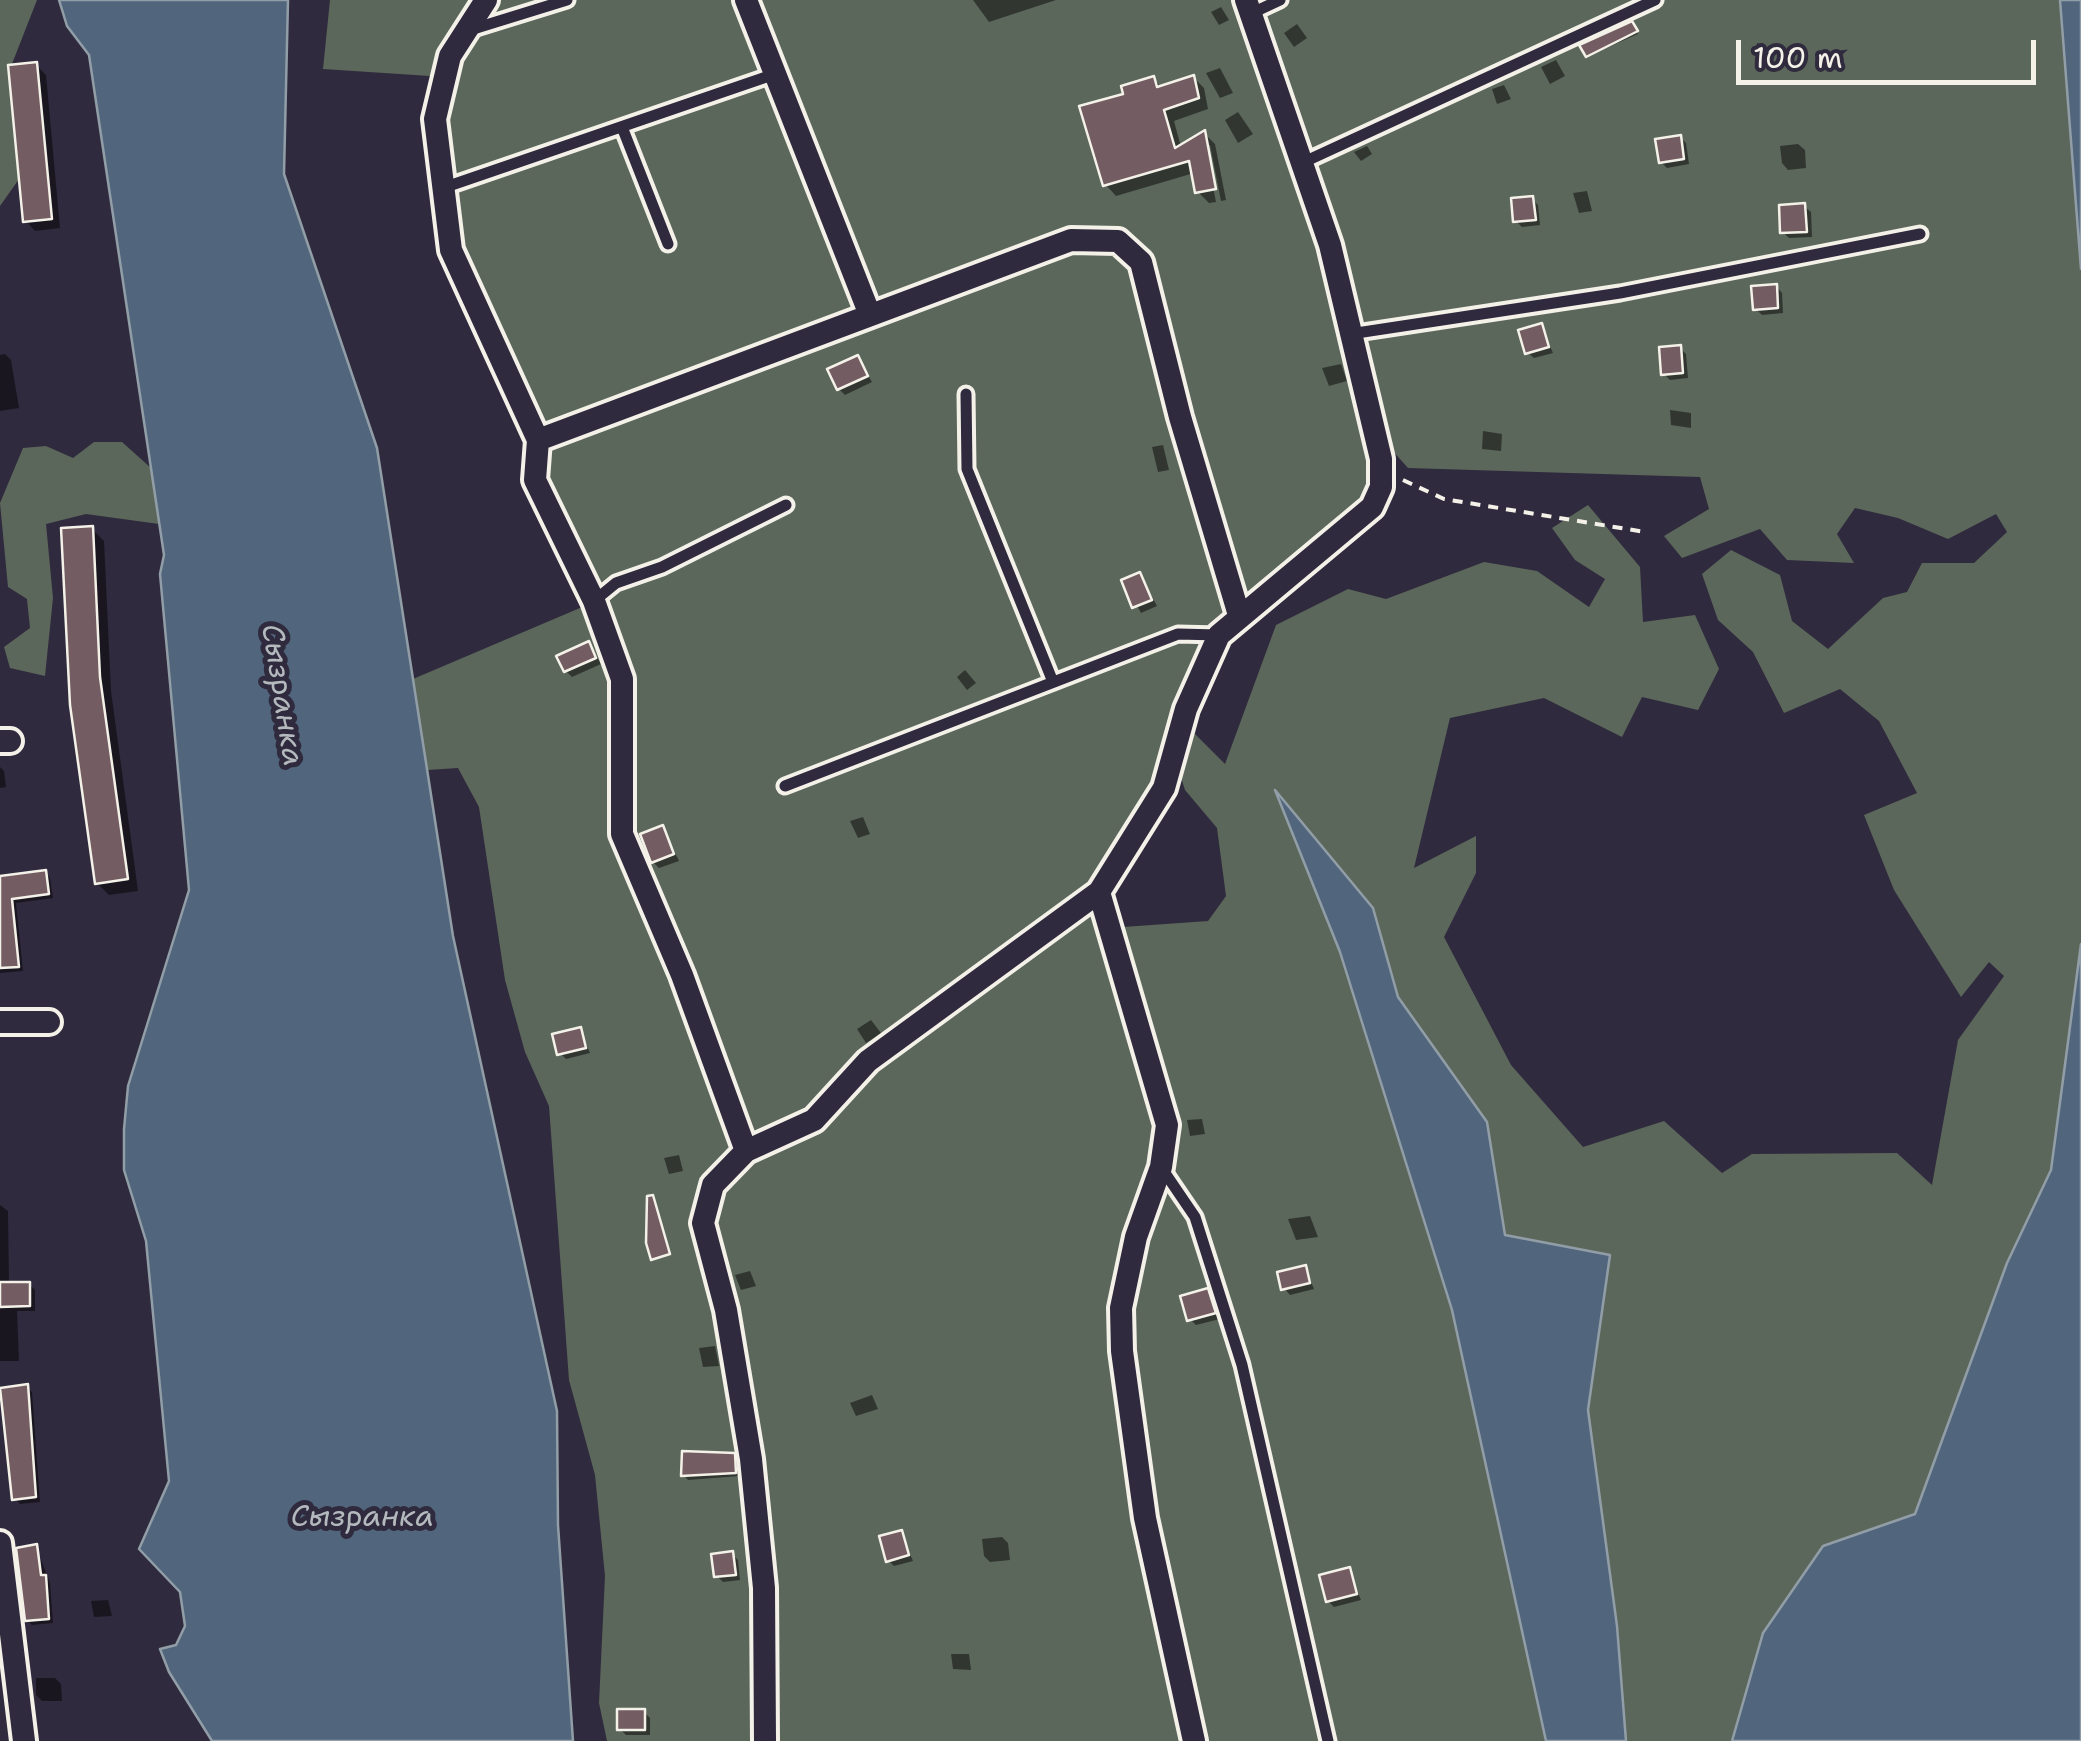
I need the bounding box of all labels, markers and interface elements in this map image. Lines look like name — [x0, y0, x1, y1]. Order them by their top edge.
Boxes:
scale bar — [1741, 20, 2041, 82]
text: 100 m — [1753, 37, 1843, 78]
water label: Сызранка — [252, 621, 310, 769]
water label: Сызранка — [290, 1500, 434, 1536]

